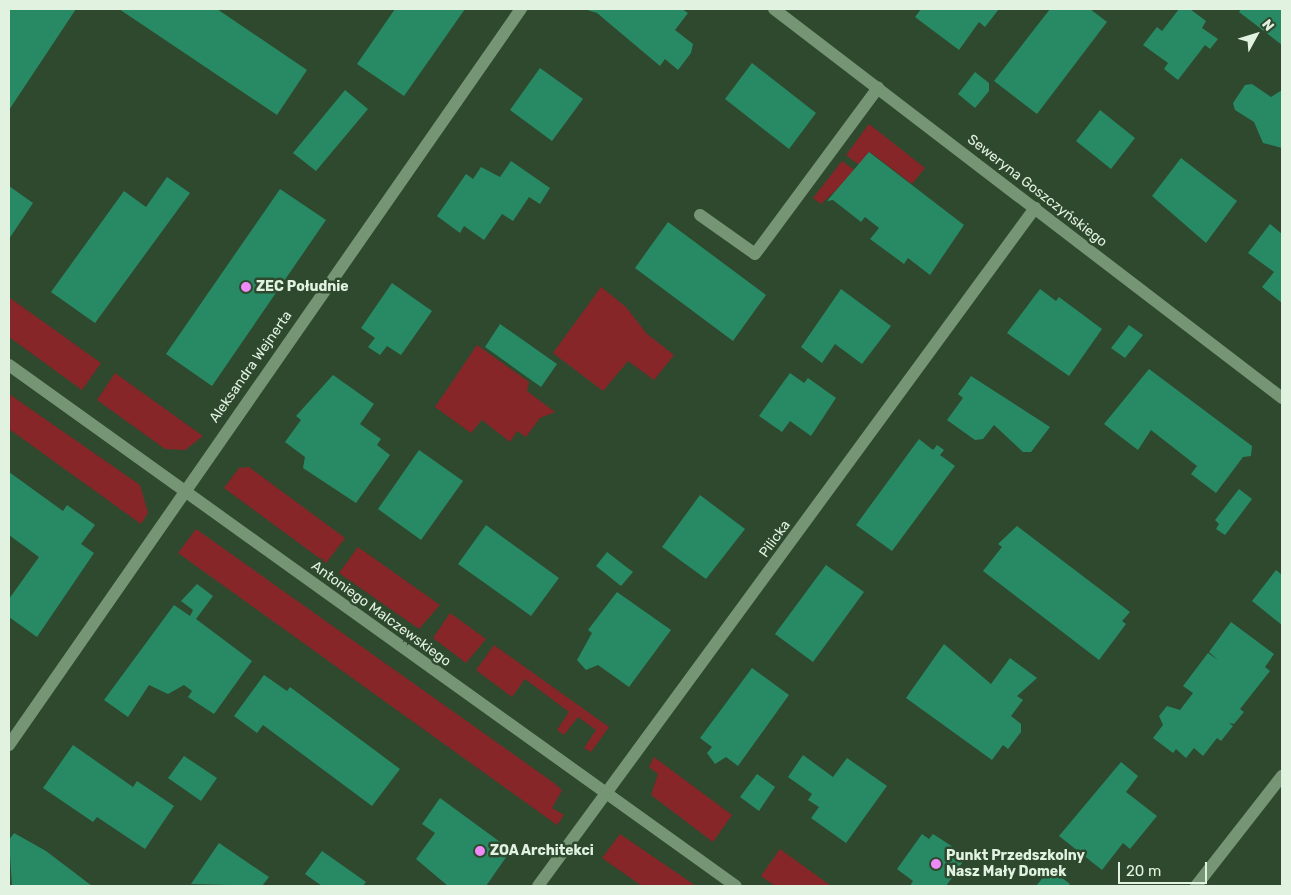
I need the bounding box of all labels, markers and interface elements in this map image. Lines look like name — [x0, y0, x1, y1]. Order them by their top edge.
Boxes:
north arrow — [1231, 10, 1281, 60]
text: N — [1258, 16, 1278, 35]
street label: Seweryna Goszczyńskiego — [964, 131, 1110, 251]
place label: ZEC Południe — [256, 279, 349, 295]
marker: ZEC Południe — [240, 281, 252, 293]
street label: Aleksandra Wejnerta — [206, 308, 296, 426]
street label: Pilicka — [756, 517, 794, 561]
street label: Antoniego Malczewskiego — [308, 558, 454, 670]
place label: ZOA Architekci — [490, 843, 594, 859]
marker: ZOA Architekci — [474, 845, 486, 857]
place label: Punkt Przedszkolny Nasz Mały Domek — [946, 848, 1085, 880]
scale bar — [1121, 852, 1210, 884]
marker: Punkt Przedszkolny Nasz Mały Domek — [930, 858, 942, 870]
text: 20 m — [1126, 862, 1161, 880]

